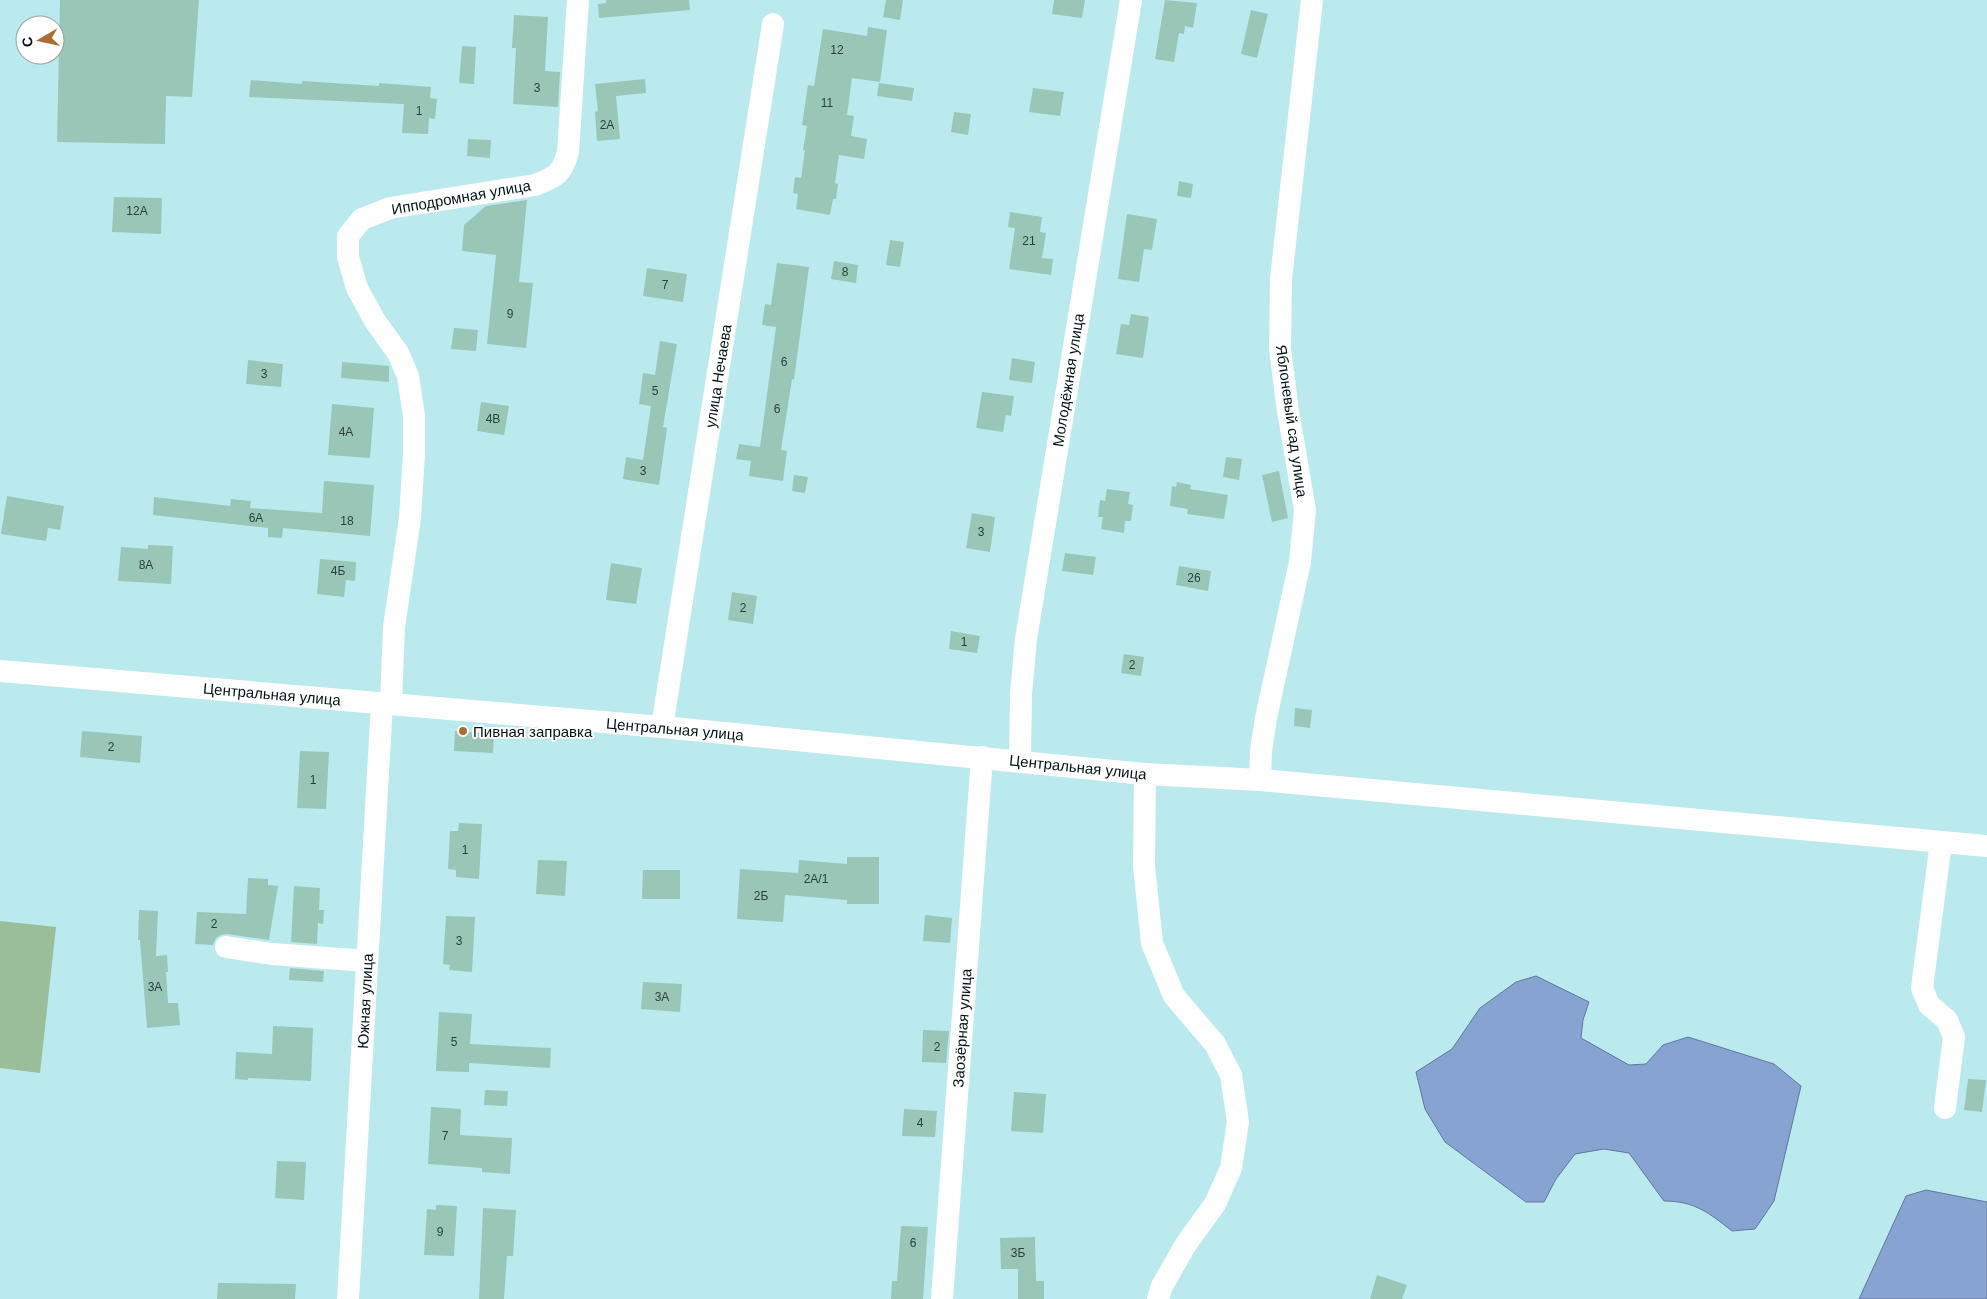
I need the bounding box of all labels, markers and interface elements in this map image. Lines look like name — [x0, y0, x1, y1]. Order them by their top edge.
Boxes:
north arrow — [15, 15, 65, 65]
text: С — [18, 36, 36, 48]
house number: 12 — [830, 43, 844, 57]
house number: 3 — [534, 81, 541, 95]
house number: 11 — [821, 96, 834, 110]
house number: 1 — [416, 104, 423, 118]
house number: 2А — [600, 118, 614, 132]
street label: Ипподромная улица — [390, 176, 533, 218]
house number: 12А — [126, 204, 148, 218]
house number: 21 — [1022, 234, 1036, 248]
house number: 8 — [842, 265, 849, 279]
house number: 7 — [662, 278, 669, 292]
house number: 9 — [507, 307, 514, 321]
street label: Молодёжная улица — [1049, 311, 1087, 448]
street label: улица Нечаева — [701, 322, 735, 429]
street label: Яблоневый сад улица — [1273, 344, 1311, 499]
house number: 6 — [781, 355, 788, 369]
house number: 3 — [261, 367, 268, 381]
house number: 5 — [652, 384, 659, 398]
house number: 6 — [774, 402, 781, 416]
house number: 4В — [486, 412, 500, 426]
house number: 4А — [339, 425, 353, 439]
house number: 3 — [640, 464, 647, 478]
house number: 6А — [249, 511, 263, 525]
house number: 18 — [340, 514, 354, 528]
house number: 3 — [978, 525, 985, 539]
house number: 8А — [139, 558, 153, 572]
house number: 4Б — [331, 564, 345, 578]
house number: 26 — [1187, 571, 1201, 585]
house number: 2 — [740, 601, 747, 615]
house number: 1 — [961, 635, 968, 649]
house number: 2 — [1129, 658, 1136, 672]
street label: Центральная улица — [203, 680, 342, 709]
street label: Центральная улица — [606, 715, 745, 744]
place label: Пивная заправка — [473, 723, 593, 740]
marker: Пивная заправка — [457, 725, 469, 737]
house number: 2 — [108, 740, 115, 754]
street label: Центральная улица — [1008, 751, 1148, 783]
house number: 1 — [310, 773, 317, 787]
house number: 1 — [462, 843, 469, 857]
house number: 2А/1 — [804, 872, 829, 886]
house number: 2Б — [754, 889, 768, 903]
house number: 2 — [211, 917, 218, 931]
house number: 3 — [456, 934, 463, 948]
street label: Южная улица — [354, 952, 376, 1049]
street label: Заозёрная улица — [949, 967, 975, 1088]
house number: 3А — [148, 980, 162, 994]
house number: 3А — [655, 990, 669, 1004]
house number: 5 — [451, 1035, 458, 1049]
house number: 2 — [934, 1040, 941, 1054]
house number: 4 — [917, 1116, 924, 1130]
house number: 7 — [442, 1129, 449, 1143]
house number: 9 — [437, 1225, 444, 1239]
house number: 6 — [910, 1236, 917, 1250]
house number: 3Б — [1011, 1246, 1025, 1260]

